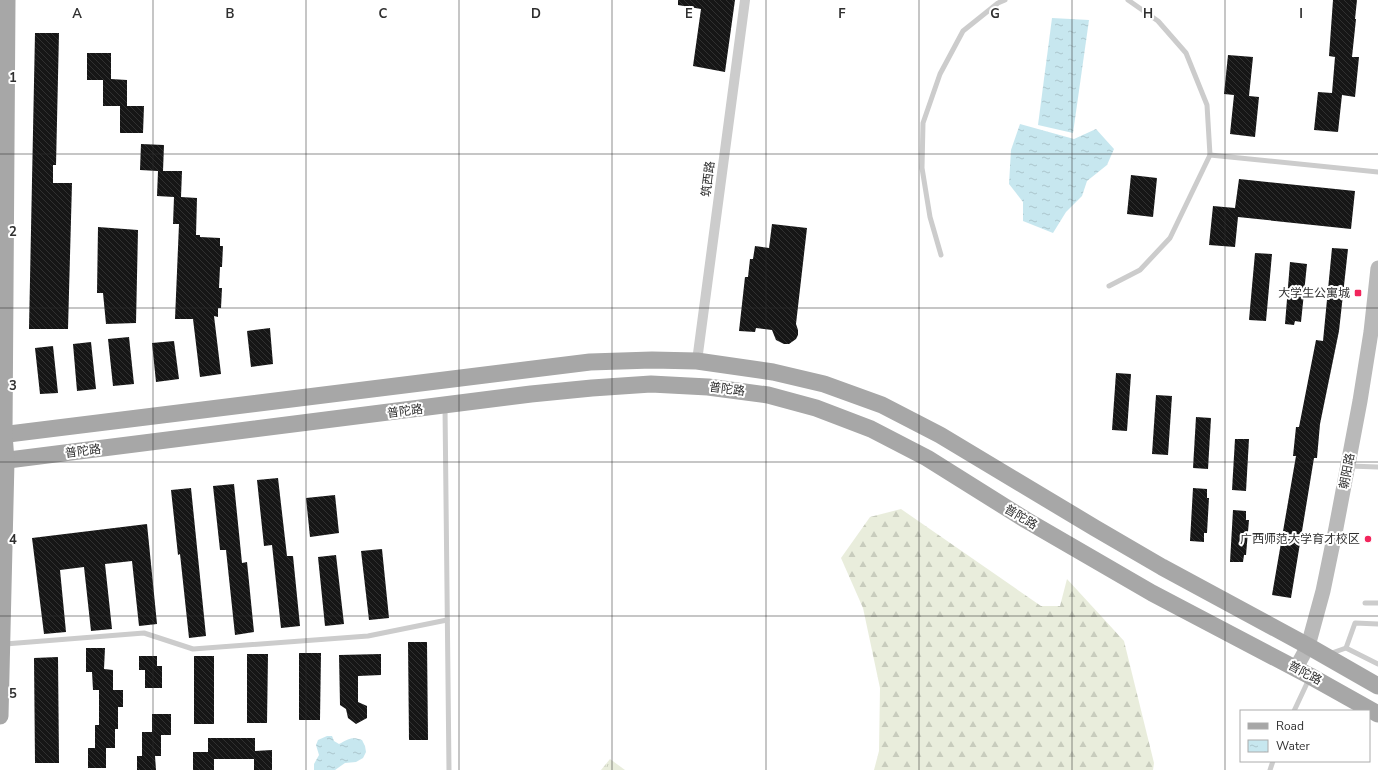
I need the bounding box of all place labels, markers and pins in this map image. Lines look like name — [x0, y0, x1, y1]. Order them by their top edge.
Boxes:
place label: 大学生公寓城 — [1278, 285, 1350, 301]
marker: 大学生公寓城 — [1353, 288, 1363, 298]
place label: 广西师范大学育才校区 — [1240, 531, 1360, 547]
marker: 广西师范大学育才校区 — [1363, 534, 1373, 544]

